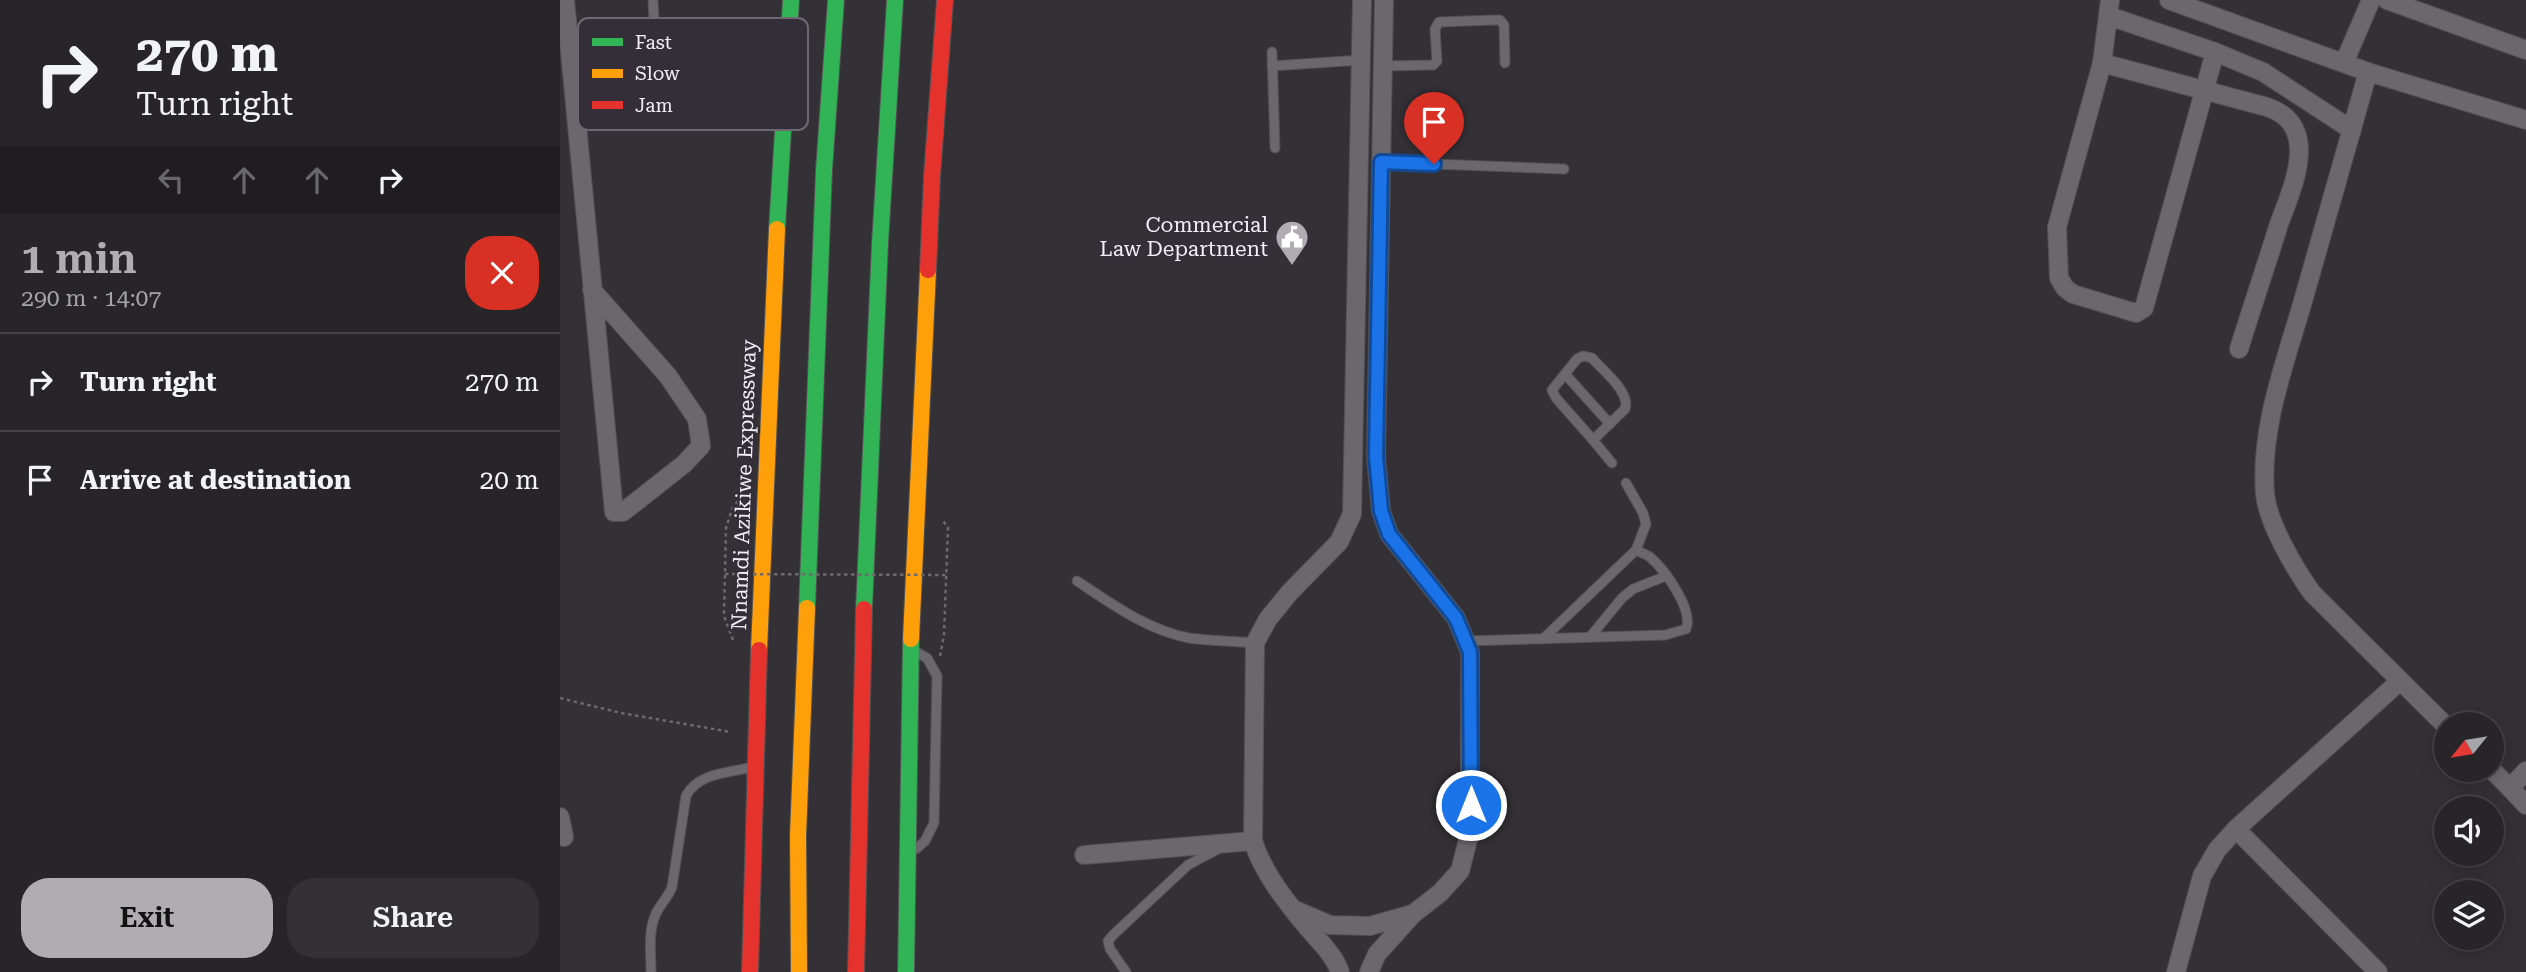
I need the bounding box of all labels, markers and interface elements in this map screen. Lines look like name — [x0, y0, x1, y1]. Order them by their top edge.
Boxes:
legend — [578, 18, 808, 130]
text: 270 m — [136, 26, 278, 83]
icon: right — [21, 28, 112, 119]
text: Fast — [635, 31, 672, 54]
text: Slow — [635, 62, 680, 85]
text: Turn right — [136, 85, 293, 123]
pin — [1404, 92, 1464, 164]
text: Jam — [635, 94, 673, 117]
icon: arrive — [1415, 103, 1453, 141]
icon: left — [152, 161, 190, 199]
icon: ahead — [225, 161, 263, 199]
icon: ahead — [298, 161, 336, 199]
icon: right — [371, 161, 409, 199]
place label: Commercial Law Department — [1100, 213, 1269, 261]
public building icon: Commercial Law Department — [1273, 218, 1311, 267]
text: 1 min — [21, 234, 137, 283]
button: close — [465, 236, 539, 310]
text: 290 m · 14:07 — [21, 285, 161, 312]
street label: Nnamdi Azikiwe Expressway — [727, 339, 761, 631]
icon: right — [21, 363, 59, 401]
text: Turn right — [80, 367, 216, 397]
text: 270 m — [465, 367, 539, 397]
icon: arrive — [21, 461, 59, 499]
text: Arrive at destination — [80, 465, 351, 495]
text: 20 m — [480, 465, 539, 495]
north arrow — [2434, 712, 2504, 782]
map controls — [2434, 712, 2504, 950]
position arrow — [1434, 768, 1508, 842]
button: sound — [2434, 796, 2504, 866]
button: Exit — [21, 878, 273, 958]
button: Share — [287, 878, 539, 958]
button: layers — [2434, 880, 2504, 950]

